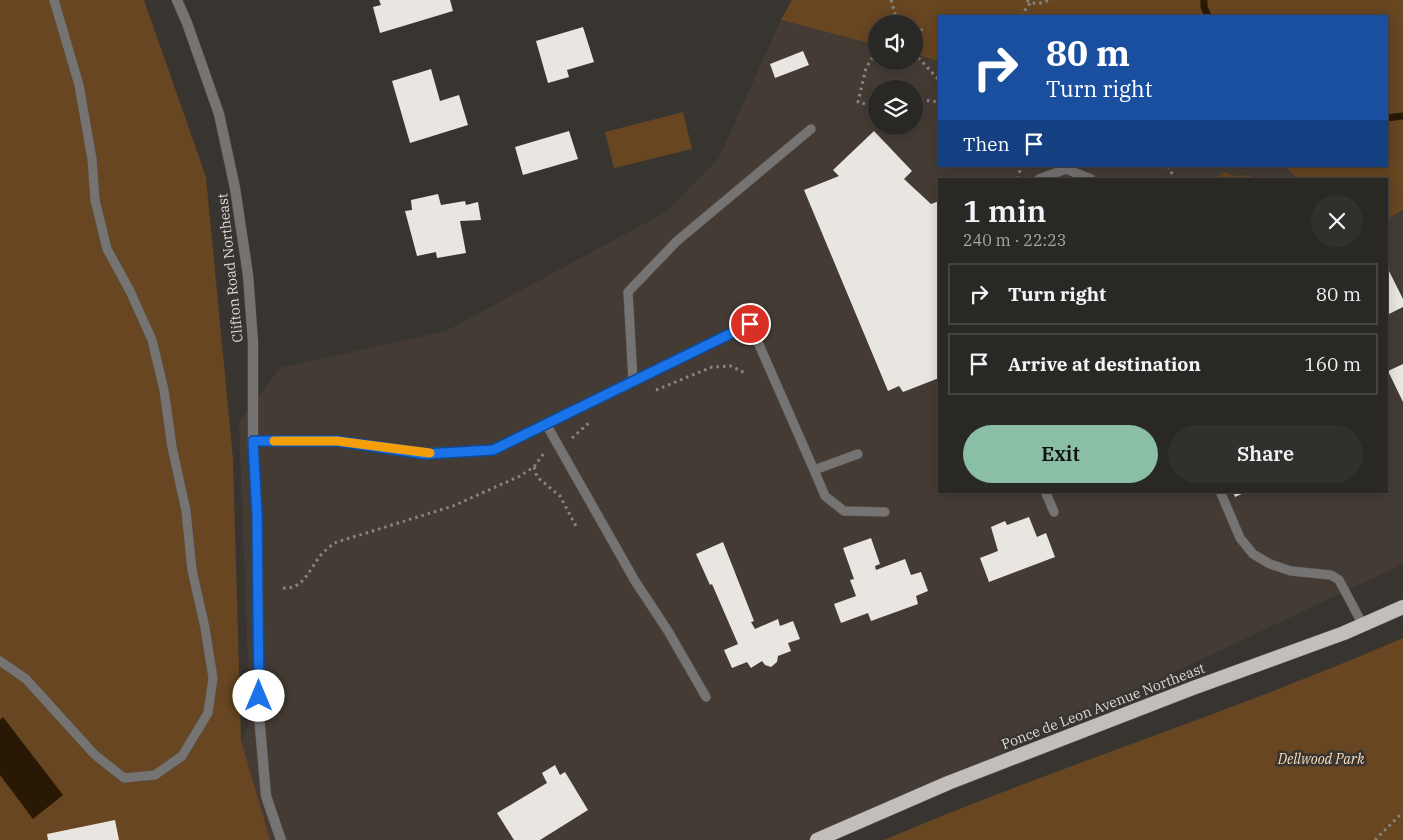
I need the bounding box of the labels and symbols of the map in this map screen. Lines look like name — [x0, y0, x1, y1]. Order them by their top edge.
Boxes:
street label: Clifton Road Northeast — [213, 192, 247, 343]
pin — [729, 303, 771, 345]
street label: Ponce de Leon Avenue Northeast — [999, 659, 1207, 753]
position arrow — [232, 669, 284, 721]
park label: Dellwood Park — [1277, 750, 1365, 768]

